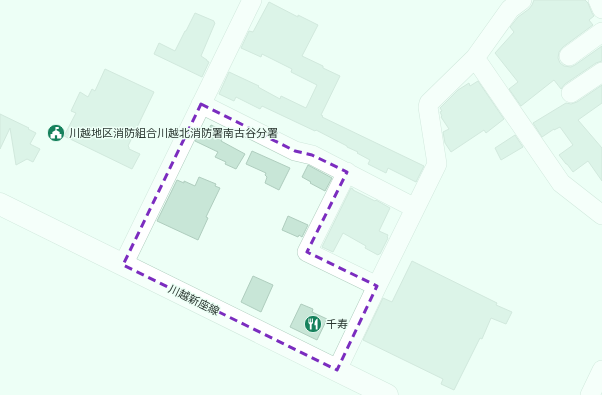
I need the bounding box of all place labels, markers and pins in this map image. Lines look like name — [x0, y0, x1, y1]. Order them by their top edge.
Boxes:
public building icon: 川越地区消防組合川越北消防署南古谷分署 — [46, 123, 66, 143]
place label: 川越地区消防組合川越北消防署南古谷分署 — [69, 127, 278, 139]
restaurant icon: 千寿 — [303, 314, 323, 334]
place label: 千寿 — [326, 318, 348, 330]

